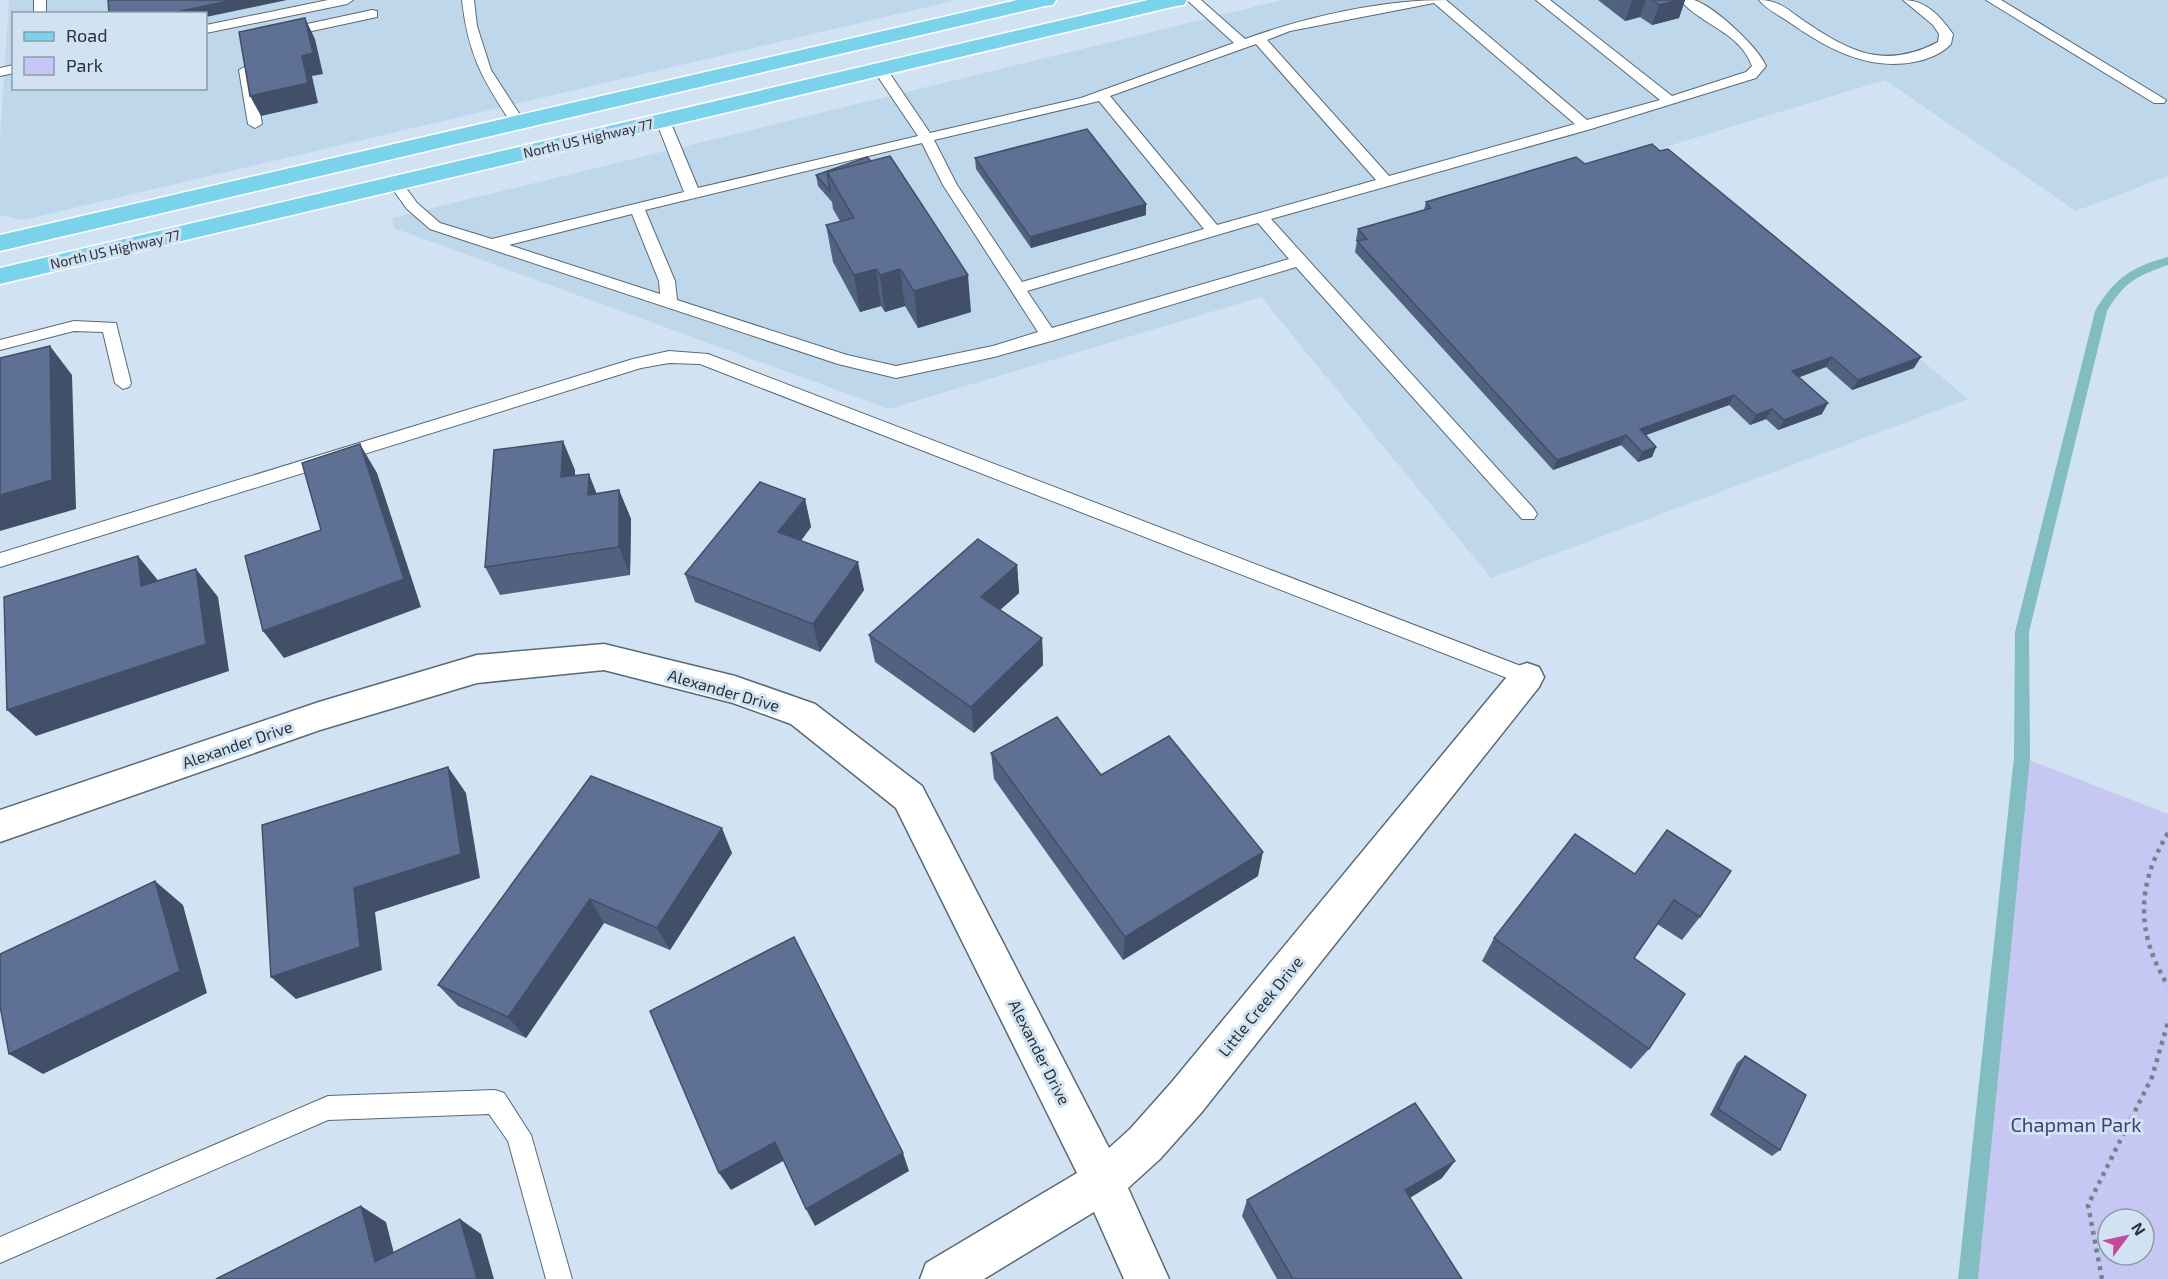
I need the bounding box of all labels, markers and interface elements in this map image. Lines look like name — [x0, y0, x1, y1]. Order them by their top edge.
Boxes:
legend — [12, 12, 207, 90]
text: Road — [66, 24, 107, 46]
text: Park — [66, 54, 103, 76]
street label: North US Highway 77 — [521, 115, 655, 161]
street label: North US Highway 77 — [48, 226, 182, 272]
street label: Alexander Drive — [666, 665, 782, 715]
street label: Alexander Drive — [179, 716, 295, 772]
street label: Little Creek Drive — [1214, 952, 1306, 1060]
street label: Alexander Drive — [1005, 996, 1075, 1108]
park label: Chapman Park — [2010, 1112, 2142, 1136]
north arrow — [2096, 1207, 2156, 1267]
text: N — [2128, 1219, 2150, 1239]

